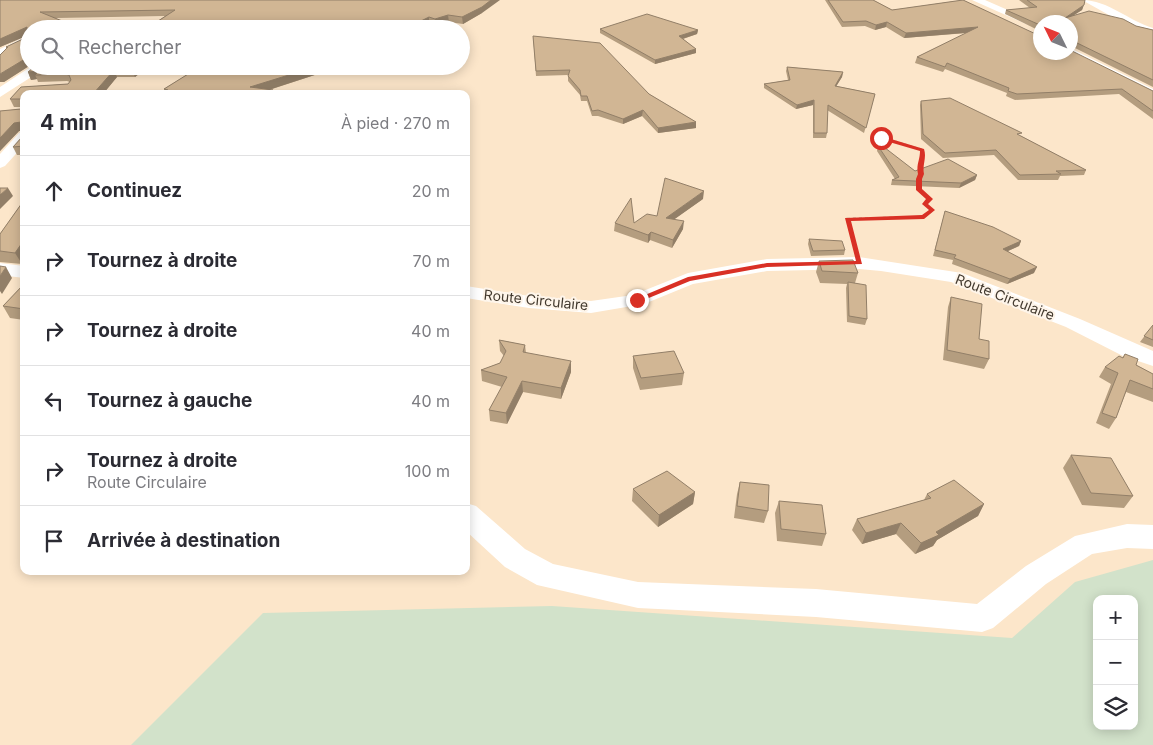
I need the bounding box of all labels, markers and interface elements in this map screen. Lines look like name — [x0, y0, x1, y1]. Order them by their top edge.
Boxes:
north arrow — [1033, 15, 1078, 60]
search box — [20, 20, 470, 75]
icon: search — [38, 34, 66, 62]
text: Rechercher — [78, 36, 181, 59]
text: 4 min — [40, 110, 97, 135]
text: À pied · 270 m — [341, 113, 450, 133]
route start — [870, 127, 893, 150]
icon: ahead — [40, 177, 68, 205]
text: Continuez — [87, 179, 182, 202]
text: 20 m — [412, 181, 450, 201]
icon: right — [40, 247, 68, 275]
text: Tournez à droite — [87, 249, 237, 272]
text: 70 m — [413, 251, 450, 271]
street label: Route Circulaire — [953, 270, 1057, 323]
street label: Route Circulaire — [483, 286, 589, 313]
route end — [626, 289, 649, 312]
icon: right — [40, 317, 68, 345]
text: Tournez à droite — [87, 319, 237, 342]
text: 40 m — [411, 321, 450, 341]
icon: left — [40, 387, 68, 415]
text: Tournez à gauche — [87, 389, 252, 412]
text: 40 m — [411, 391, 450, 411]
text: Tournez à droite — [87, 449, 237, 472]
icon: right — [40, 457, 68, 485]
text: 100 m — [405, 461, 450, 481]
text: Route Circulaire — [87, 472, 207, 492]
icon: arrive — [40, 527, 68, 555]
text: Arrivée à destination — [87, 529, 280, 552]
map controls — [1093, 595, 1138, 730]
button: + — [1093, 595, 1138, 640]
button: − — [1093, 640, 1138, 685]
button: layers — [1093, 685, 1138, 730]

